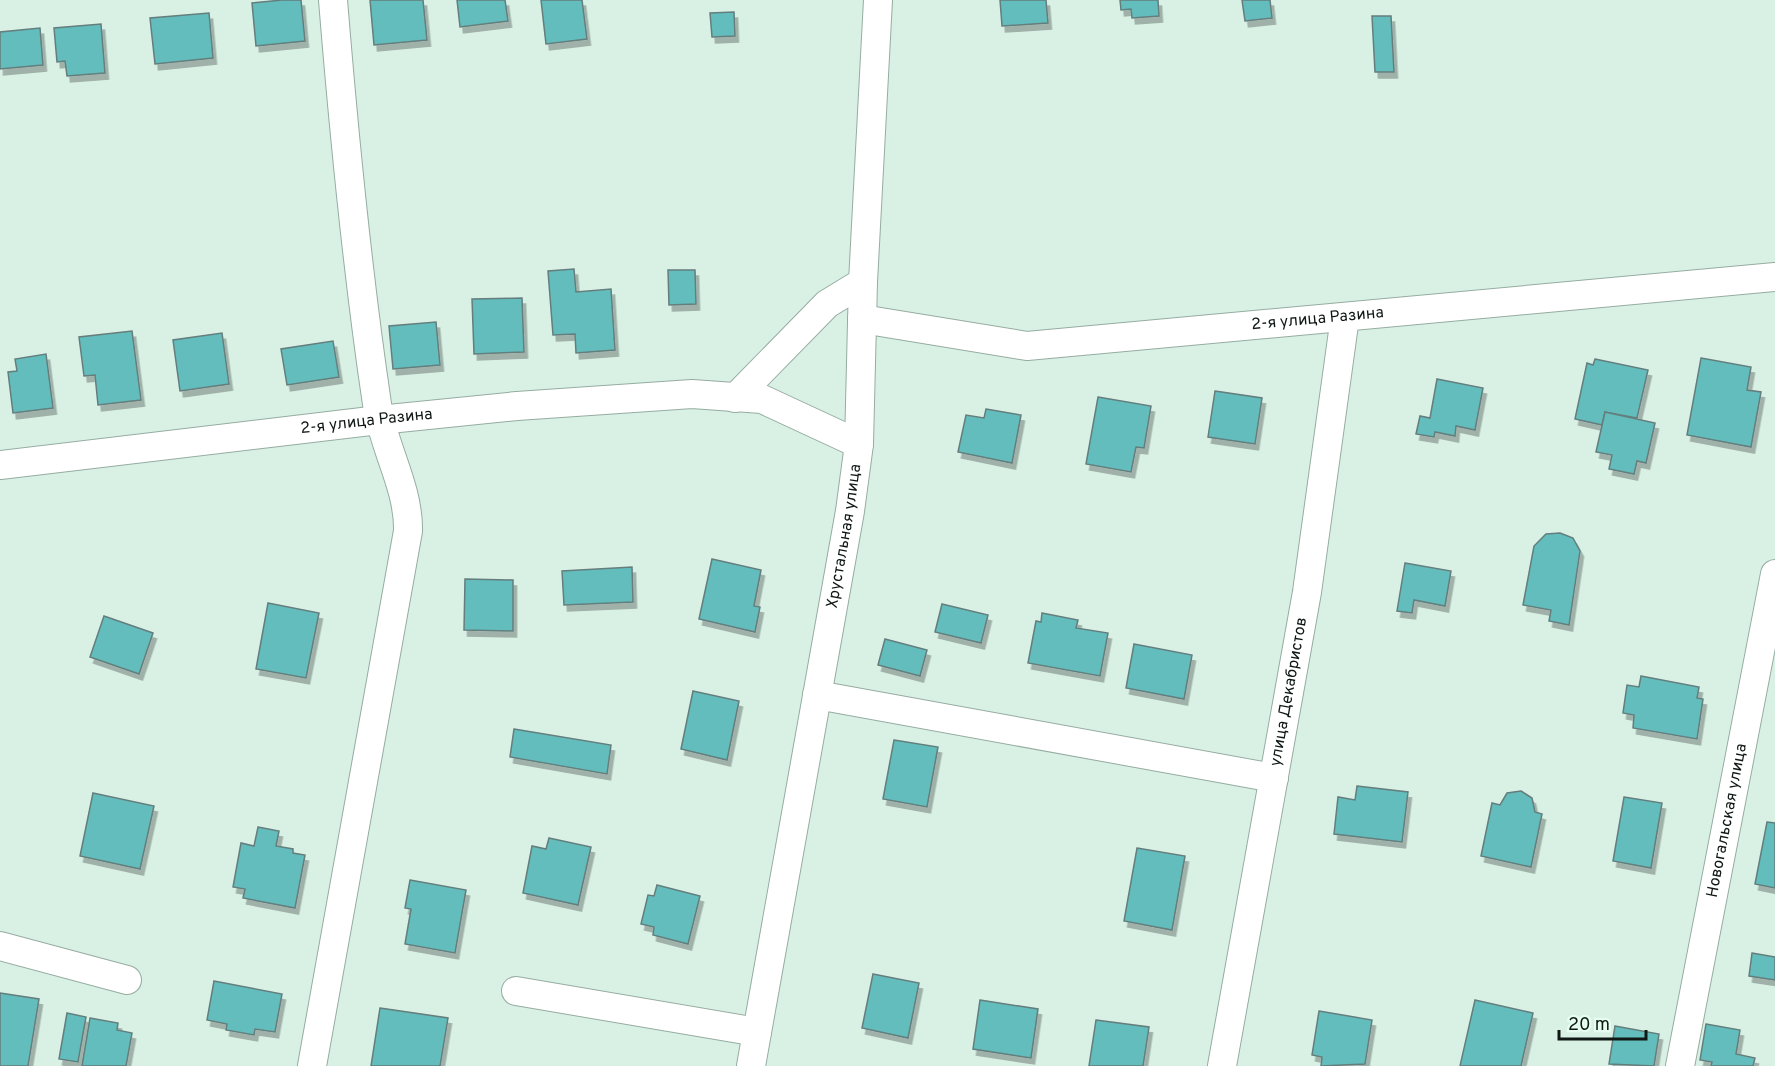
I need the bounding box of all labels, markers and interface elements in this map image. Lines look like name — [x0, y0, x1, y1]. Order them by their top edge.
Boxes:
street label: 2-я улица Разина — [1251, 303, 1385, 335]
street label: 2-я улица Разина — [299, 405, 433, 439]
street label: Хрустальная улица — [823, 463, 866, 610]
street label: улица Декабристов — [1266, 616, 1312, 768]
street label: Новогальская улица — [1703, 742, 1752, 899]
scale bar — [1559, 1003, 1646, 1041]
text: 20 m — [1568, 1014, 1610, 1037]

